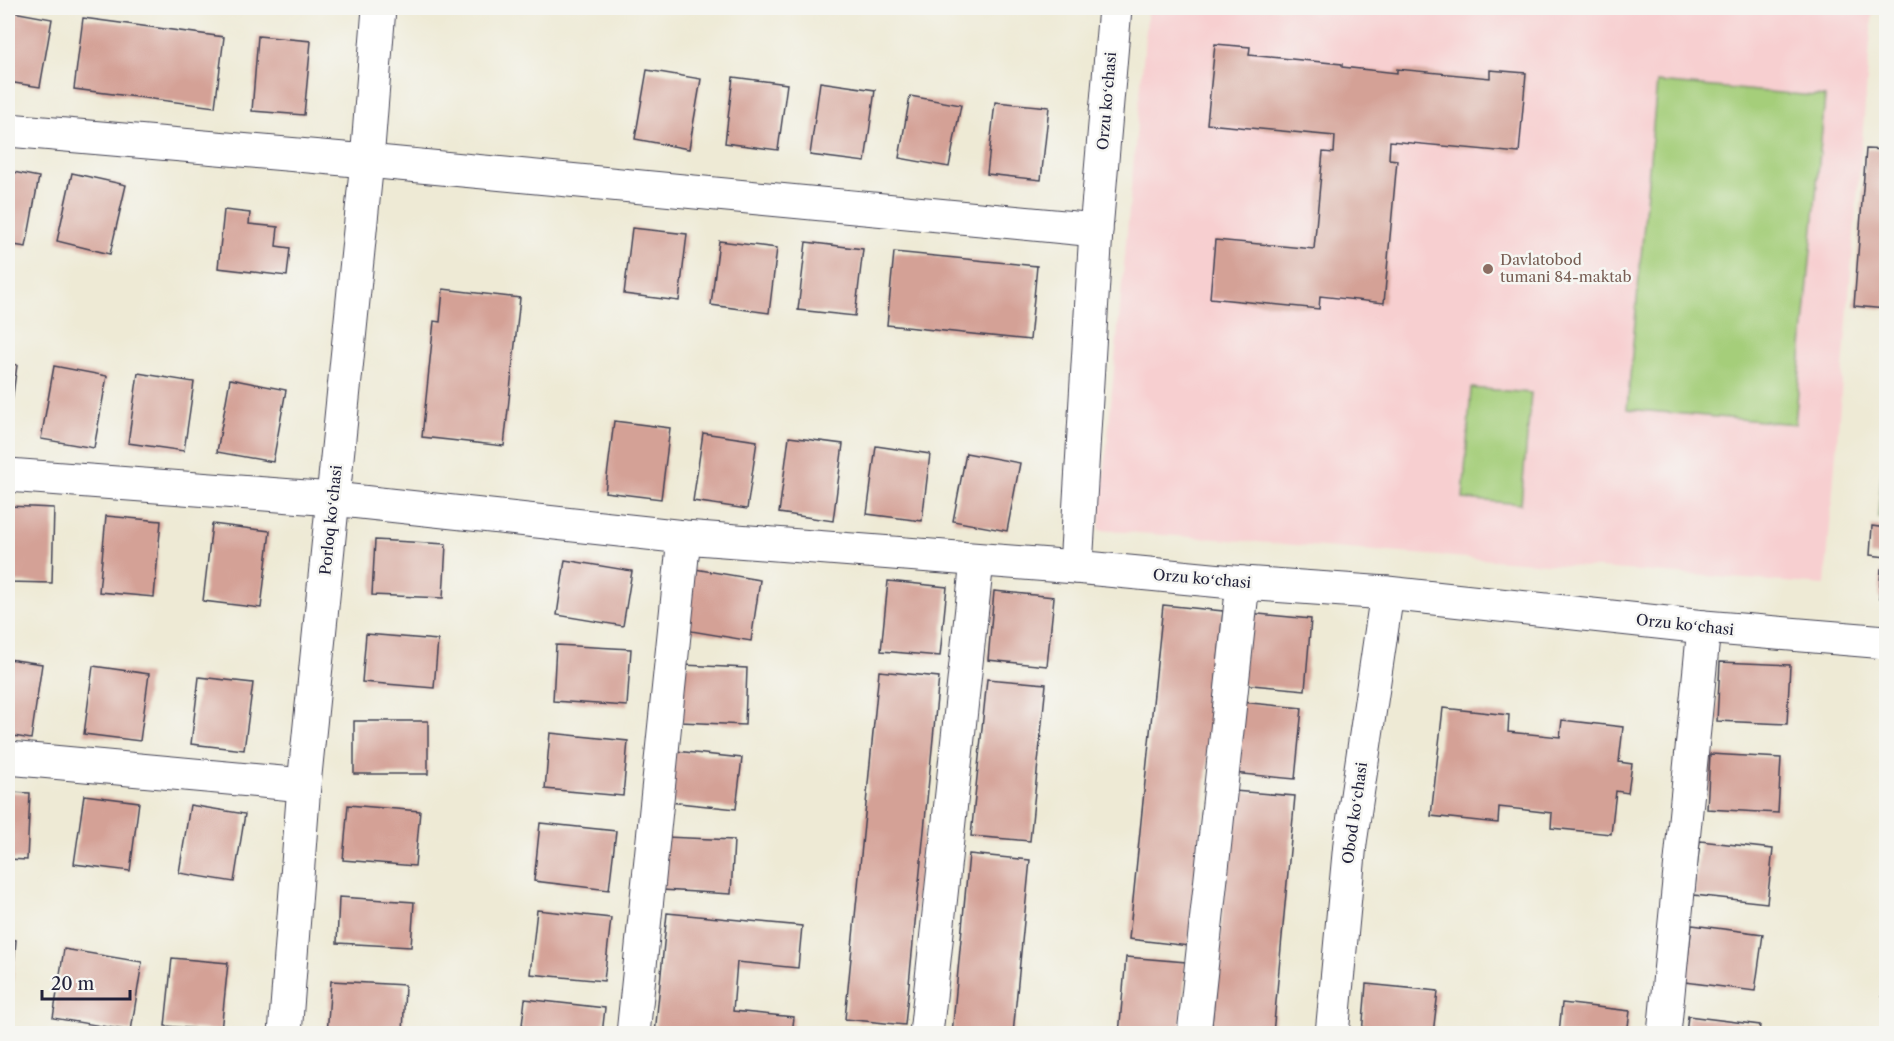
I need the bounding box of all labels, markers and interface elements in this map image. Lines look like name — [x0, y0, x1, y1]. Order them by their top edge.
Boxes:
street label: Orzu koʻchasi — [1093, 51, 1120, 151]
place label: Davlatobod tumani 84-maktab — [1500, 250, 1632, 286]
marker: Davlatobod tumani 84-maktab — [1481, 262, 1495, 276]
street label: Porloq koʻchasi — [315, 464, 346, 576]
street label: Orzu koʻchasi — [1152, 565, 1252, 592]
street label: Orzu koʻchasi — [1635, 610, 1735, 639]
street label: Obod koʻchasi — [1338, 760, 1371, 865]
scale bar — [42, 963, 130, 1001]
text: 20 m — [51, 973, 95, 995]

